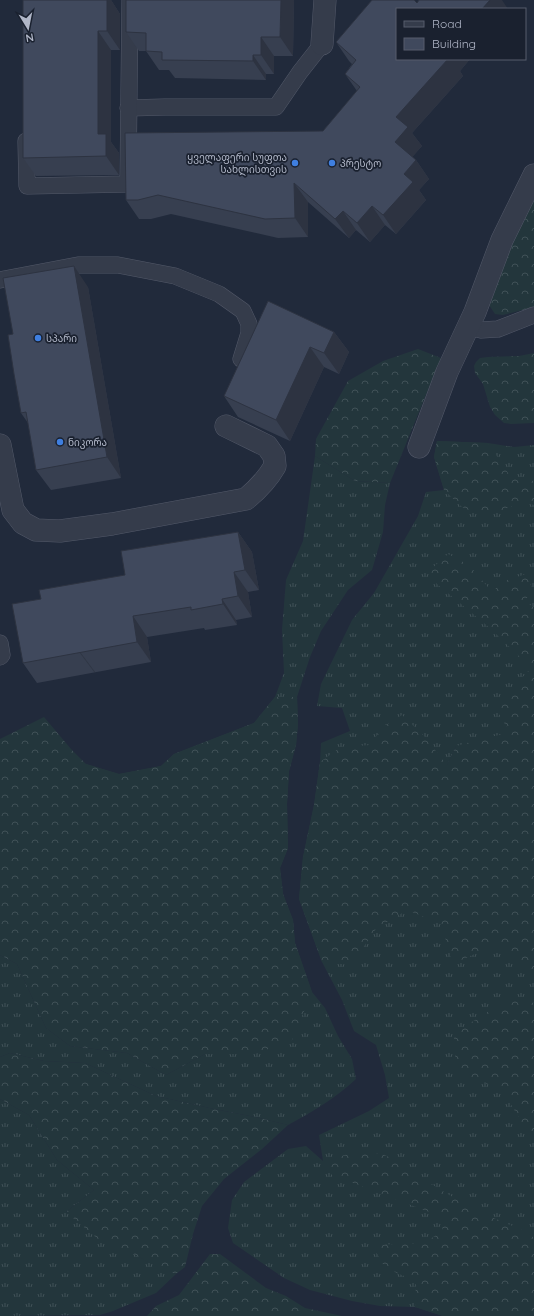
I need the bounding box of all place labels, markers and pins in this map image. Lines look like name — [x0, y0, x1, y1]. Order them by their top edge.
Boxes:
place label: ყველაფერი სუფთა სახლისთვის — [187, 151, 287, 176]
place label: პრესტო — [340, 157, 381, 170]
marker: ყველაფერი სუფთა სახლისთვის — [290, 158, 300, 168]
marker: პრესტო — [327, 158, 337, 168]
place label: სპარი — [46, 332, 77, 345]
marker: სპარი — [33, 333, 43, 343]
place label: ნიკორა — [68, 436, 107, 449]
marker: ნიკორა — [55, 437, 65, 447]

